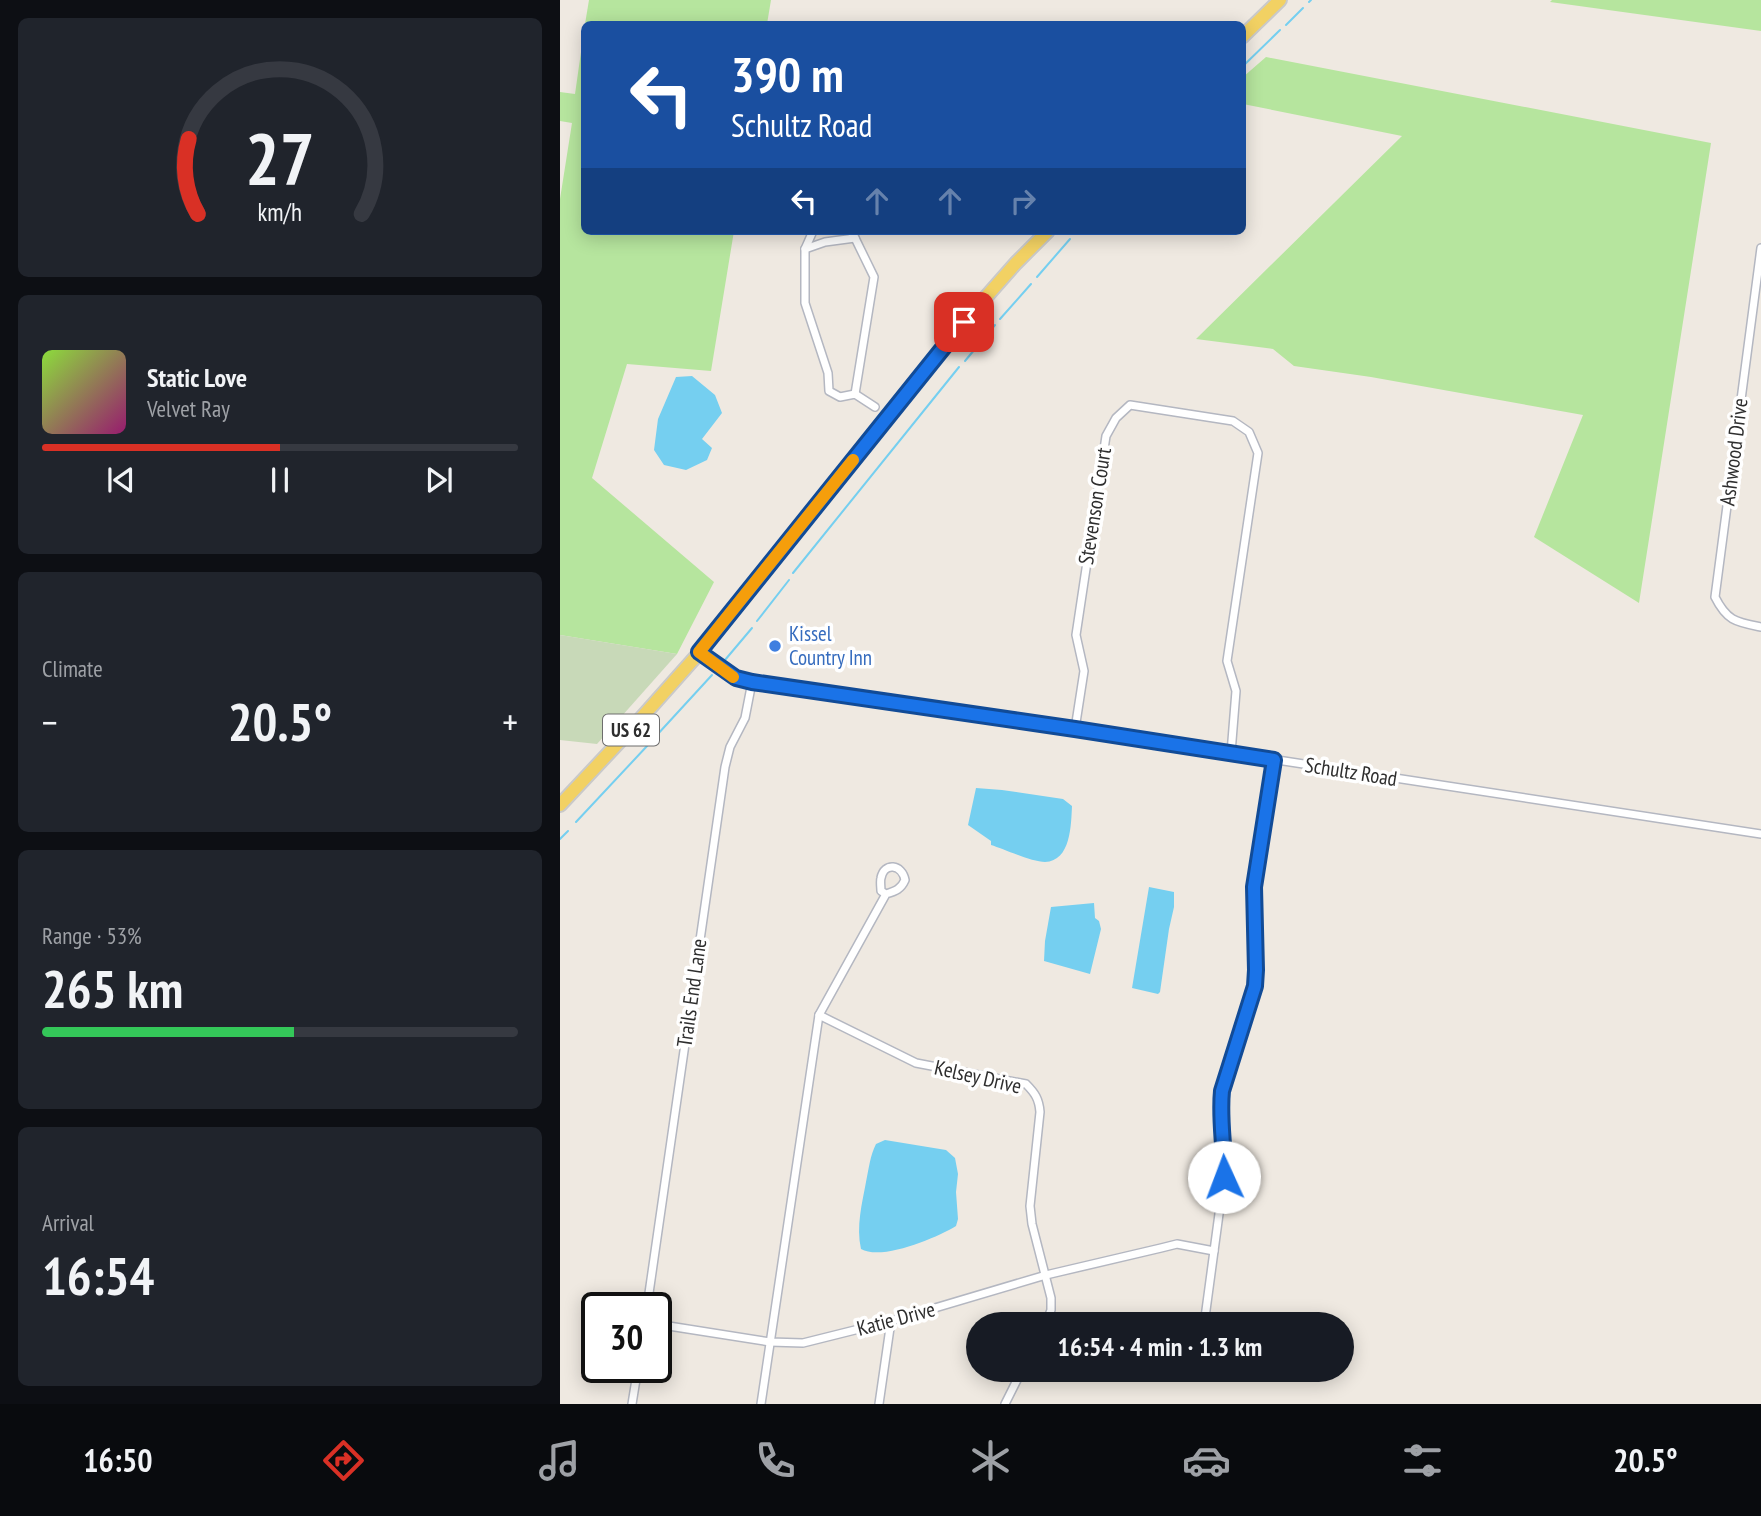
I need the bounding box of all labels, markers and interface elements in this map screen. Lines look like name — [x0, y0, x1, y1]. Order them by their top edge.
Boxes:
text: 390 m — [731, 42, 844, 106]
icon: left — [616, 49, 707, 140]
text: Schultz Road — [731, 104, 872, 146]
text: 27 — [245, 110, 315, 204]
icon: left — [785, 182, 823, 220]
icon: ahead — [858, 182, 896, 220]
icon: ahead — [931, 182, 969, 220]
icon: right — [1004, 182, 1042, 220]
text: km/h — [258, 195, 302, 227]
pin — [934, 292, 994, 352]
icon: arrive — [945, 303, 983, 341]
text: Static Love — [147, 361, 247, 394]
text: Velvet Ray — [147, 394, 230, 423]
street label: Ashwood Drive — [1714, 397, 1754, 507]
street label: Stevenson Court — [1072, 445, 1117, 566]
icon: previous — [102, 461, 140, 499]
icon: pause — [261, 461, 299, 499]
icon: next — [420, 461, 458, 499]
place label: Kissel Country Inn — [789, 620, 872, 671]
marker: Kissel Country Inn — [767, 638, 783, 654]
text: Climate — [42, 654, 103, 683]
text: 20.5° — [228, 688, 332, 755]
text: − — [42, 697, 58, 746]
text: + — [502, 697, 518, 746]
road number: US 62 — [603, 715, 659, 746]
street label: Schultz Road — [1303, 751, 1399, 792]
text: Range · 53% — [42, 921, 142, 950]
street label: Trails End Lane — [671, 937, 712, 1049]
text: 265 km — [42, 955, 183, 1022]
street label: Kelsey Drive — [932, 1053, 1024, 1100]
position arrow — [1187, 1140, 1261, 1214]
text: Arrival — [42, 1208, 94, 1237]
text: 16:54 — [42, 1242, 154, 1309]
speed limit sign: 30 — [581, 1292, 672, 1383]
street label: Katie Drive — [854, 1295, 938, 1342]
text: 16:54 · 4 min · 1.3 km — [1058, 1330, 1262, 1363]
icon: directions — [319, 1436, 368, 1485]
icon: music — [535, 1436, 584, 1485]
icon: phone — [751, 1436, 800, 1485]
icon: climate — [966, 1436, 1015, 1485]
icon: car — [1182, 1436, 1231, 1485]
icon: filters — [1398, 1436, 1447, 1485]
text: 16:50 — [83, 1439, 153, 1481]
text: 20.5° — [1613, 1439, 1678, 1481]

